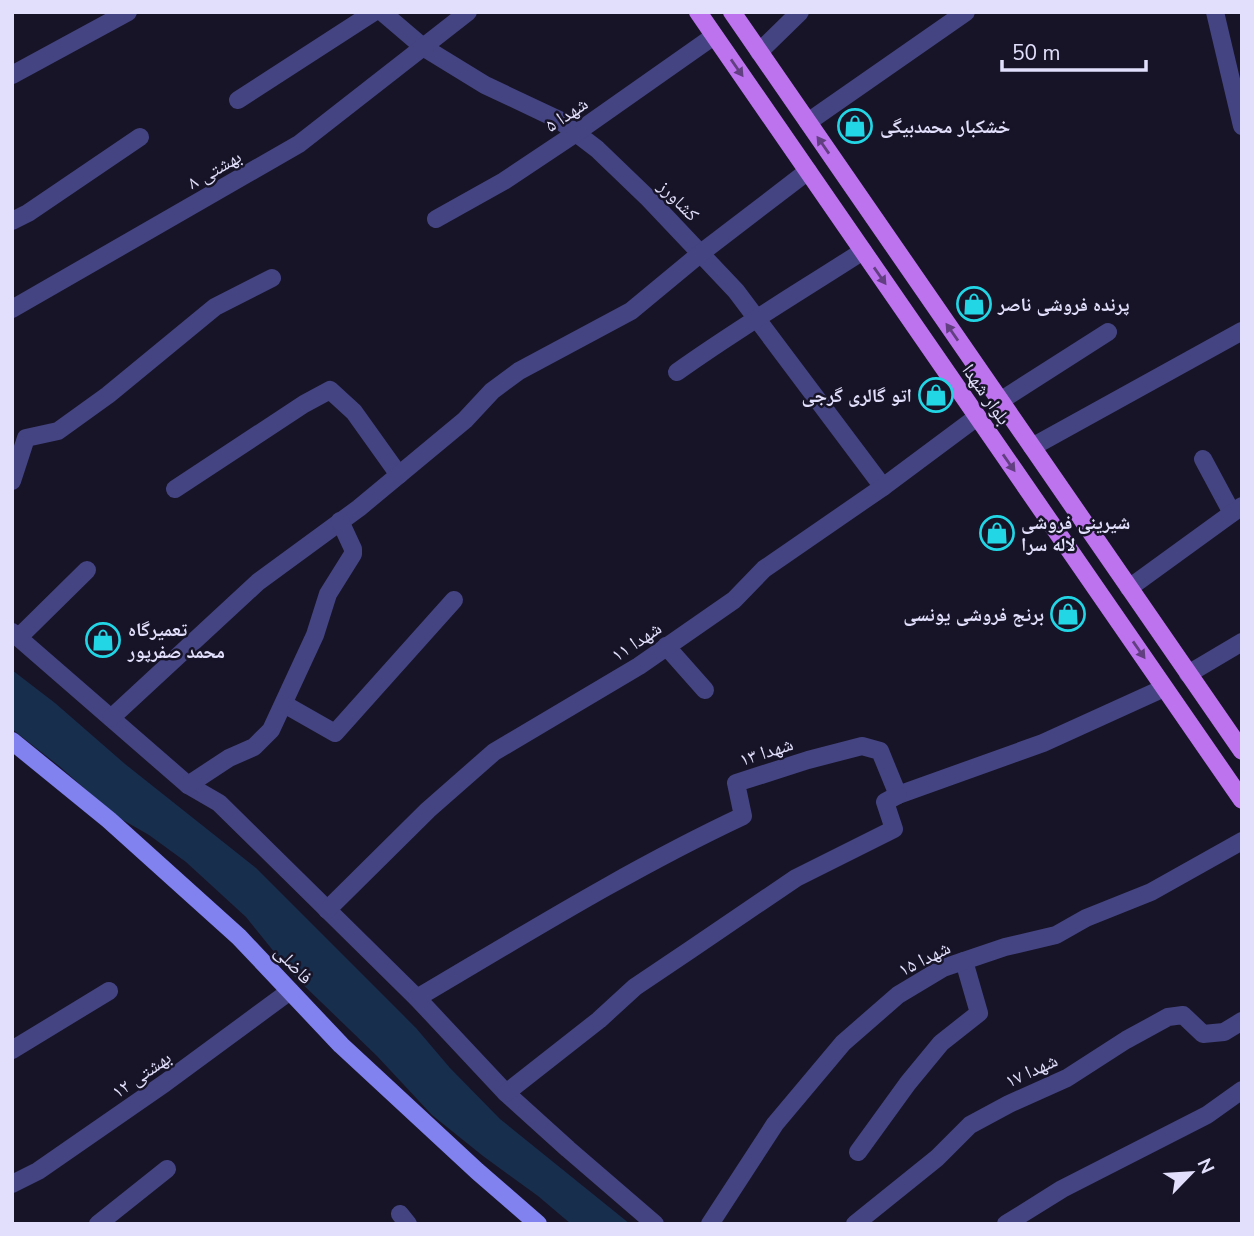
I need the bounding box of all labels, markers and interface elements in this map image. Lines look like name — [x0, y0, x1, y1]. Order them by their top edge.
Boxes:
scale bar — [1002, 28, 1146, 72]
text: 50 m — [1012, 39, 1061, 67]
one-way arrow — [730, 59, 744, 77]
street label: شهدا ۵ — [540, 91, 593, 139]
shop icon: خشکبار محمدبیگی — [836, 107, 874, 145]
place label: خشکبار محمدبیگی — [880, 114, 1010, 140]
one-way arrow — [817, 135, 830, 154]
street label: بهشتی ۸ — [183, 144, 246, 196]
street label: کشاورز — [651, 173, 705, 227]
one-way arrow — [873, 267, 887, 285]
shop icon: پرنده فروشی ناصر — [955, 285, 993, 323]
place label: پرنده فروشی ناصر — [997, 292, 1130, 318]
one-way arrow — [945, 323, 959, 341]
street label: بلوار شهدا — [956, 359, 1017, 430]
shop icon: اتو گالری گرجی — [917, 376, 955, 414]
place label: اتو گالری گرجی — [802, 383, 912, 409]
one-way arrow — [1002, 454, 1016, 472]
place label: شیرینی فروشی لاله سرا — [1021, 510, 1130, 558]
shop icon: شیرینی فروشی لاله سرا — [978, 514, 1016, 552]
shop icon: برنج فروشی یونسی — [1049, 595, 1087, 633]
place label: برنج فروشی یونسی — [903, 602, 1044, 628]
street label: شهدا ۱۱ — [606, 616, 667, 668]
place label: تعمیرگاه محمد صفرپور — [127, 617, 225, 665]
shop icon: تعمیرگاه محمد صفرپور — [84, 621, 122, 659]
one-way arrow — [1132, 640, 1145, 660]
street label: شهدا ۱۳ — [736, 731, 797, 773]
street label: شهدا ۱۵ — [894, 935, 955, 983]
street label: فاضلی — [268, 939, 318, 990]
street label: بهشتی ۱۲ — [107, 1045, 176, 1105]
street label: شهدا ۱۷ — [1001, 1047, 1062, 1094]
north arrow — [1156, 1138, 1226, 1208]
text: N — [1191, 1154, 1220, 1178]

